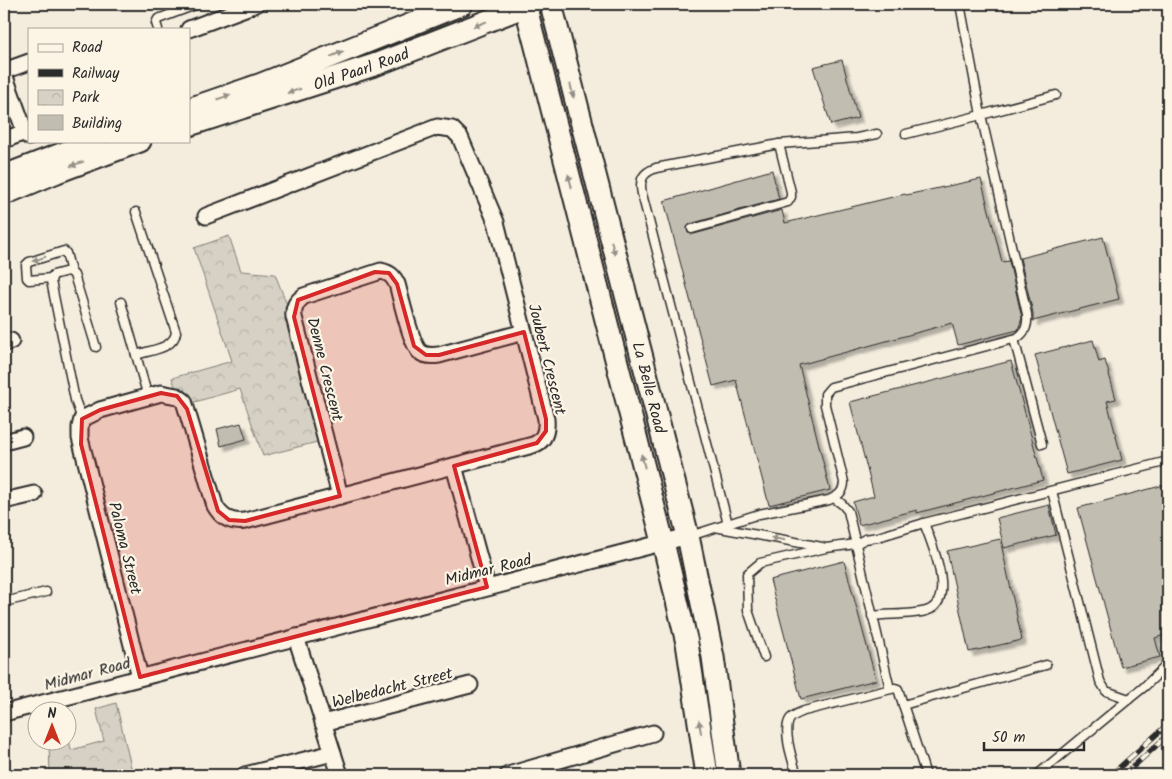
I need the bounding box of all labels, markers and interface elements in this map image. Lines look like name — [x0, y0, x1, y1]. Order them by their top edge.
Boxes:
one-way arrow — [473, 20, 487, 28]
legend — [28, 28, 190, 142]
text: Road — [72, 36, 103, 60]
street label: Old Paarl Road — [310, 41, 414, 98]
one-way arrow — [329, 50, 344, 57]
text: Railway — [72, 62, 120, 86]
one-way arrow — [568, 83, 576, 98]
text: Park — [72, 86, 100, 110]
one-way arrow — [287, 88, 302, 96]
one-way arrow — [216, 93, 231, 100]
text: Building — [72, 112, 122, 136]
one-way arrow — [70, 161, 85, 168]
one-way arrow — [566, 173, 574, 188]
one-way arrow — [609, 240, 617, 255]
one-way arrow — [31, 255, 46, 263]
street label: Joubert Crescent — [521, 301, 573, 418]
street label: Denne Crescent — [300, 315, 350, 425]
street label: La Belle Road — [625, 339, 672, 437]
one-way arrow — [638, 453, 646, 468]
street label: Paloma Street — [101, 499, 148, 598]
one-way arrow — [771, 535, 786, 543]
street label: Midmar Road — [442, 547, 535, 593]
street label: Midmar Road — [41, 651, 134, 698]
street label: Welbedacht Street — [329, 661, 456, 716]
north arrow — [28, 702, 78, 752]
text: N — [48, 703, 57, 725]
one-way arrow — [696, 719, 704, 735]
scale bar — [984, 719, 1084, 751]
text: 50 m — [992, 726, 1026, 750]

